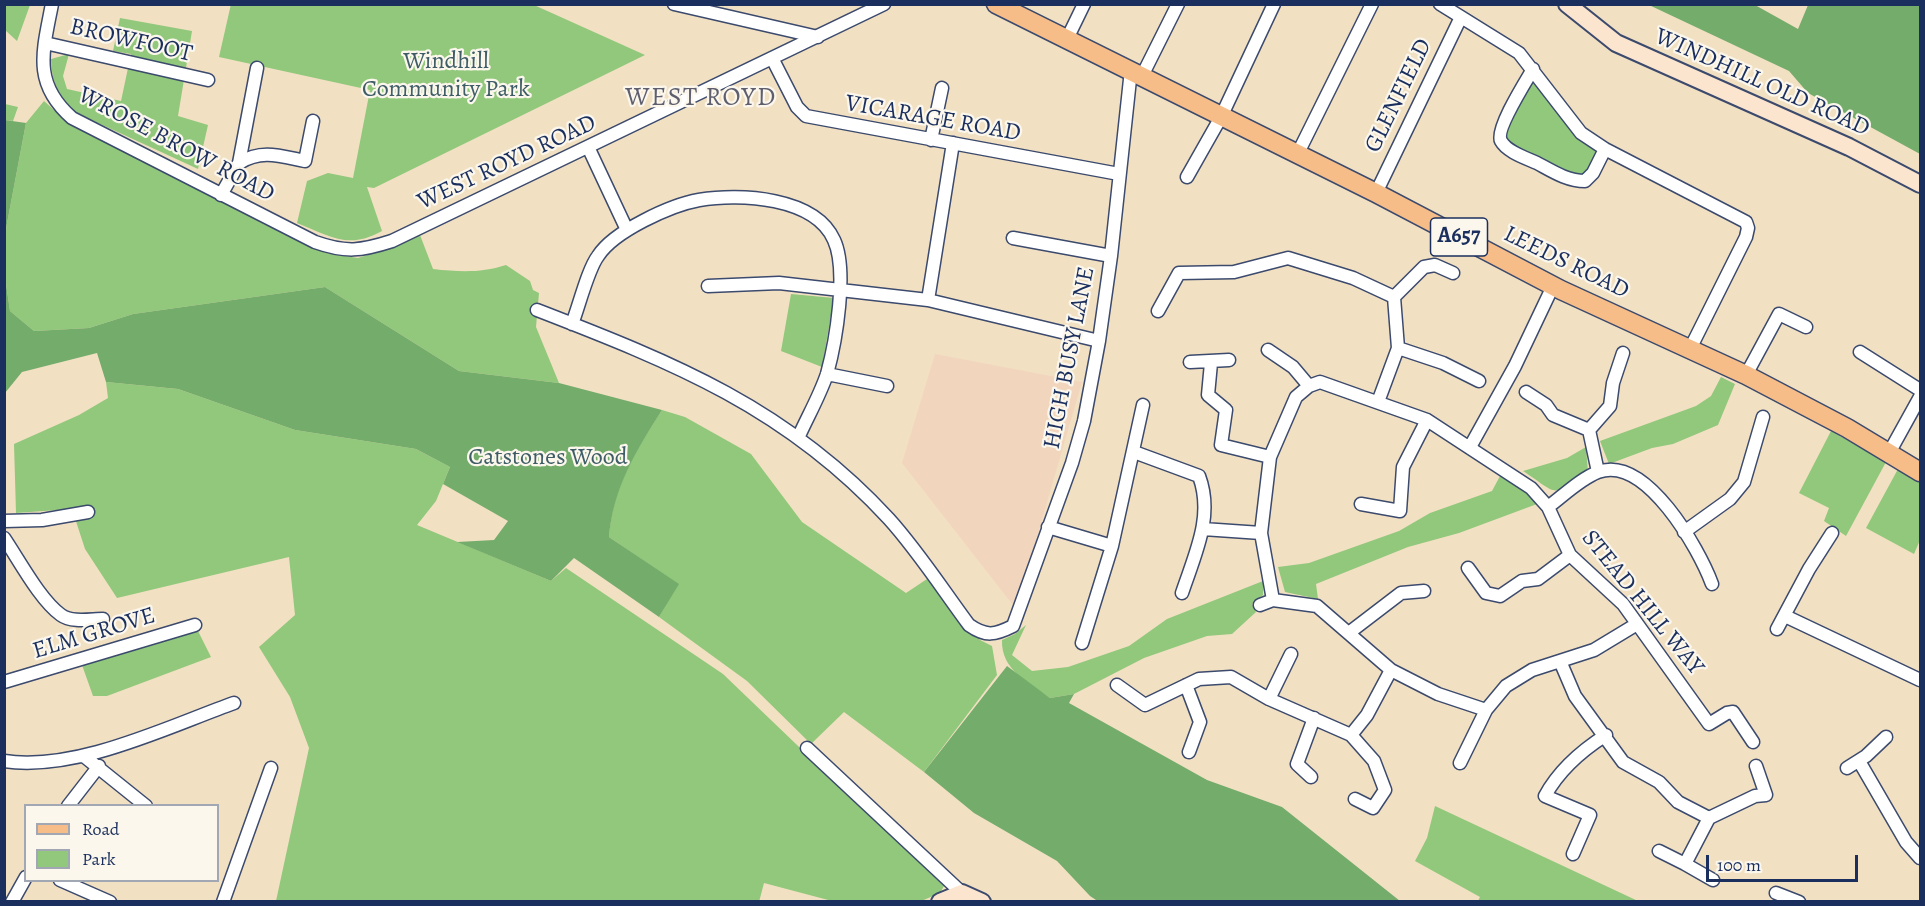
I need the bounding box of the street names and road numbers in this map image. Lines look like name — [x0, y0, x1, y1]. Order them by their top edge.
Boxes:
street label: BROWFOOT — [67, 13, 195, 69]
street label: WINDHILL OLD ROAD — [1650, 23, 1874, 143]
street label: GLENFIELD — [1359, 34, 1439, 158]
street label: WROSE BROW ROAD — [73, 81, 279, 209]
street label: VICARAGE ROAD — [843, 89, 1023, 149]
street label: WEST ROYD ROAD — [413, 109, 601, 217]
road number: A657 — [1430, 218, 1488, 256]
street label: LEEDS ROAD — [1499, 220, 1633, 306]
street label: HIGH BUSY LANE — [1038, 265, 1102, 451]
street label: STEAD HILL WAY — [1575, 525, 1709, 681]
street label: ELM GROVE — [29, 602, 159, 666]

